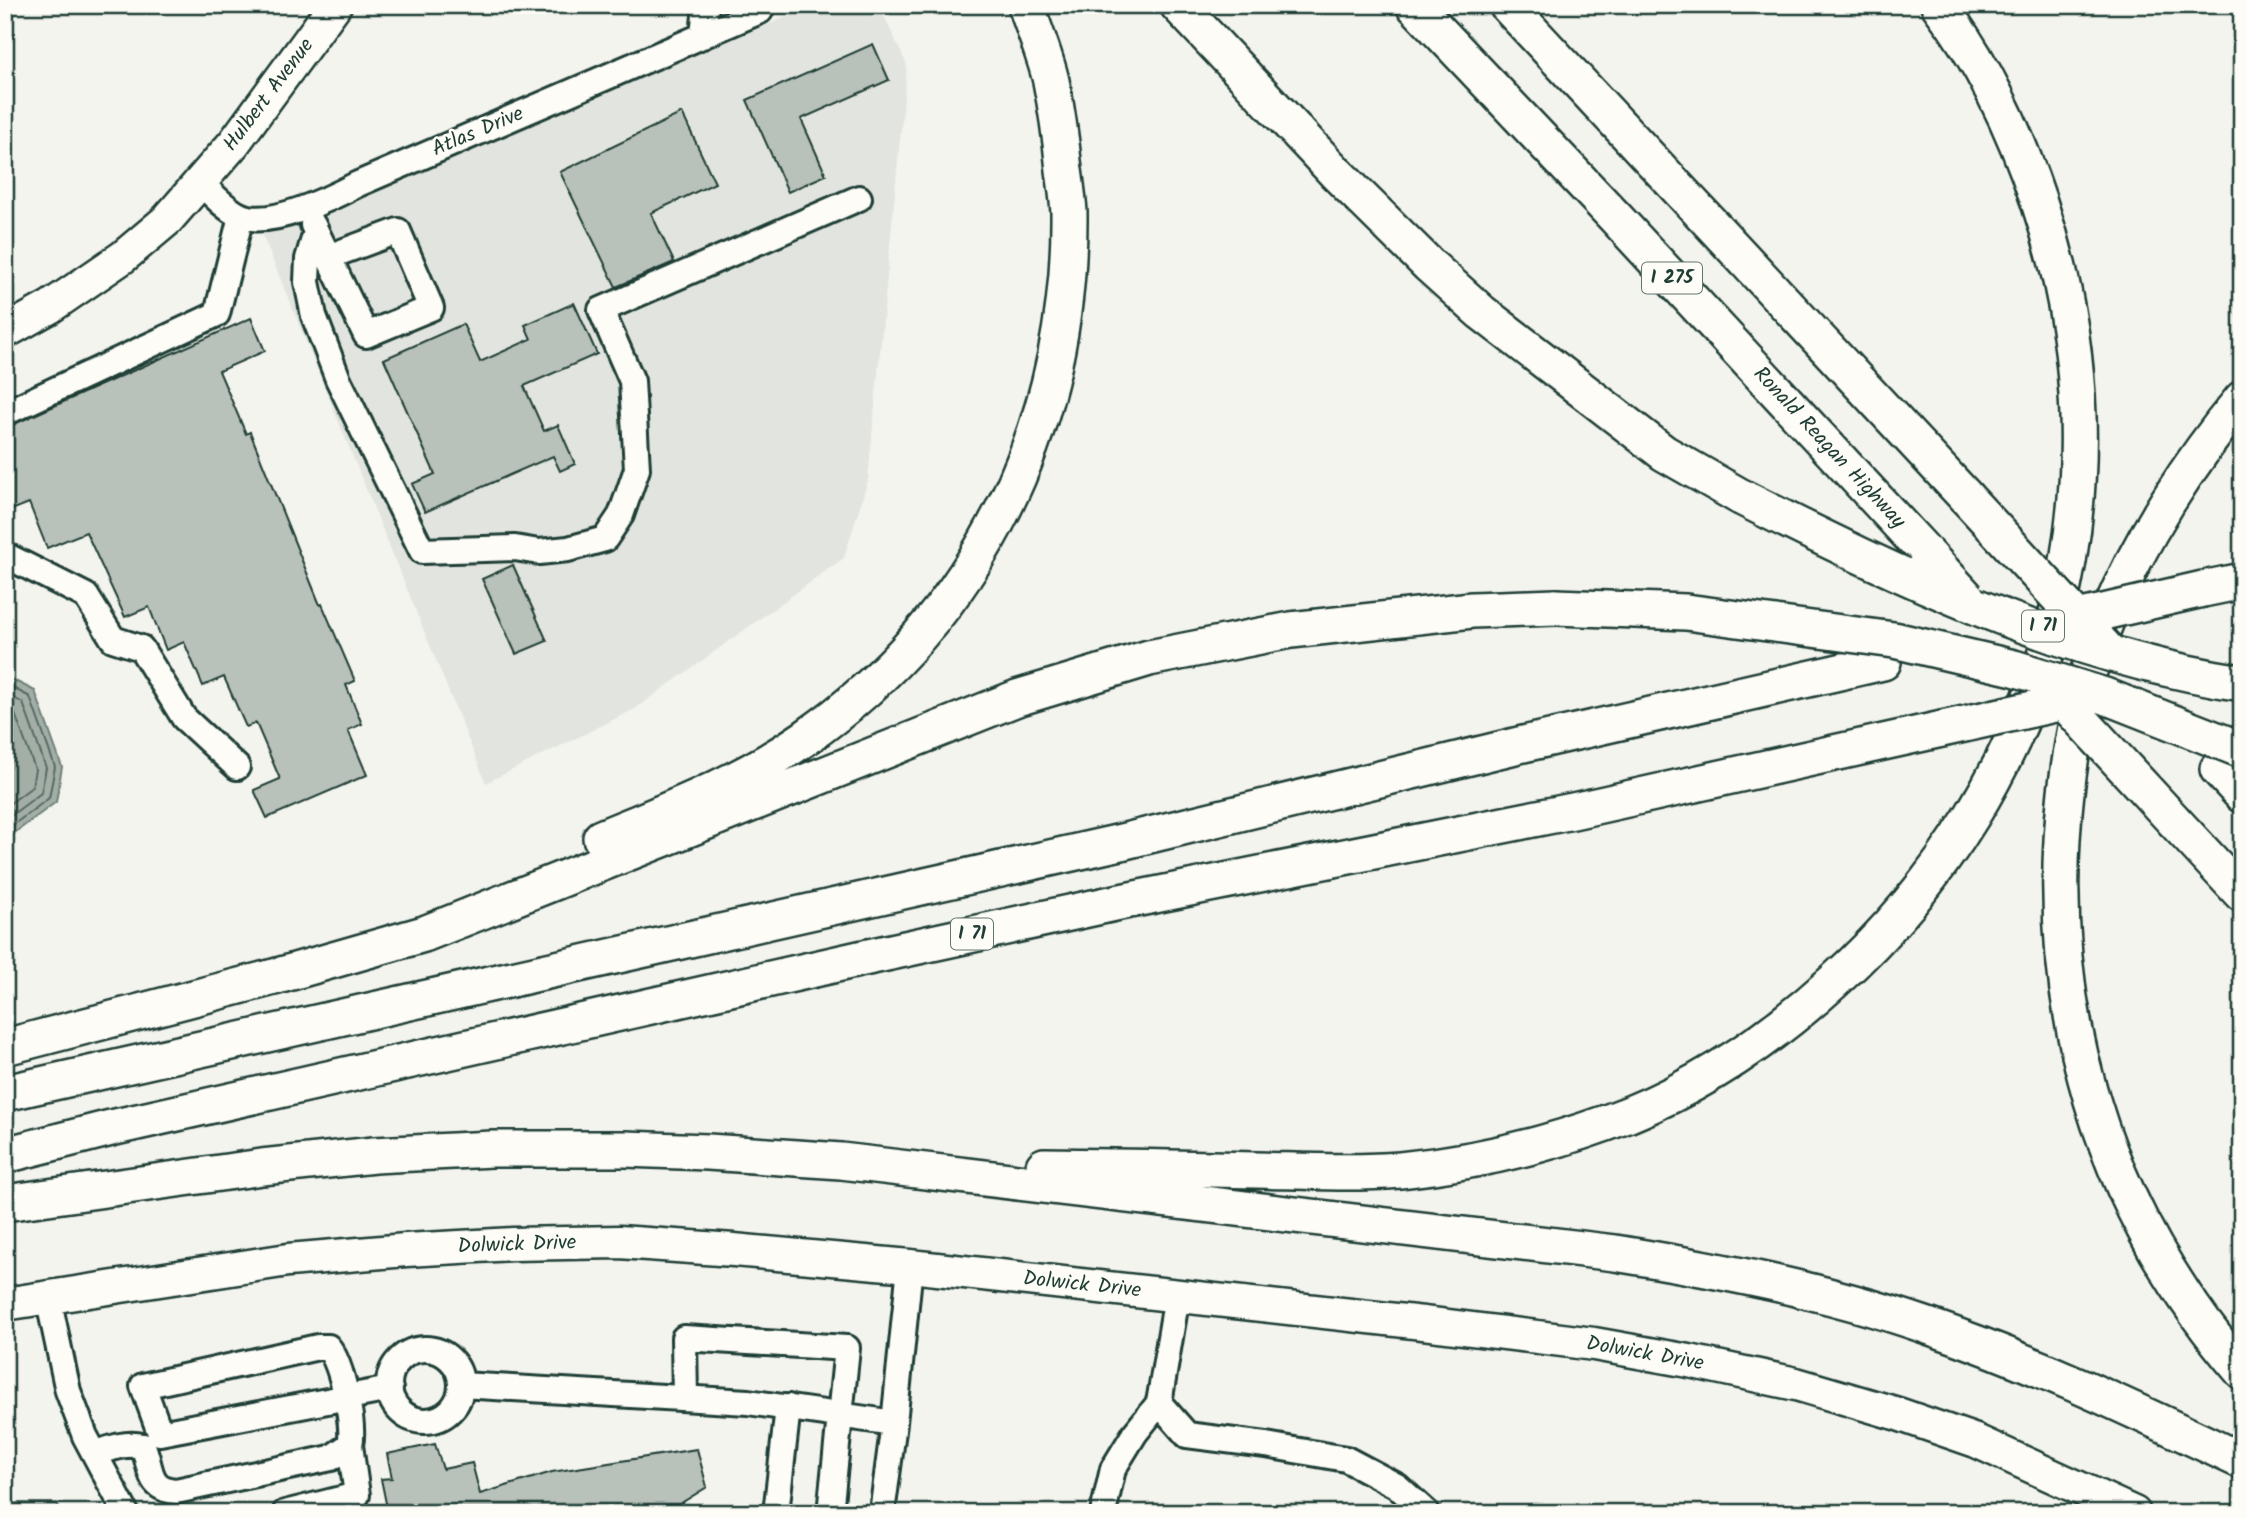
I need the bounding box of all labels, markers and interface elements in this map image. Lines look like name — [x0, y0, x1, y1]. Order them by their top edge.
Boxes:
street label: Hulbert Avenue — [215, 31, 323, 159]
street label: Atlas Drive — [427, 98, 530, 166]
road number: I 275 — [1642, 262, 1702, 294]
street label: Ronald Reagan Highway — [1745, 359, 1913, 537]
road number: I 71 — [2022, 610, 2064, 642]
road number: I 71 — [951, 918, 993, 950]
street label: Dolwick Drive — [457, 1226, 577, 1264]
street label: Dolwick Drive — [1021, 1262, 1143, 1308]
street label: Dolwick Drive — [1584, 1327, 1707, 1381]

